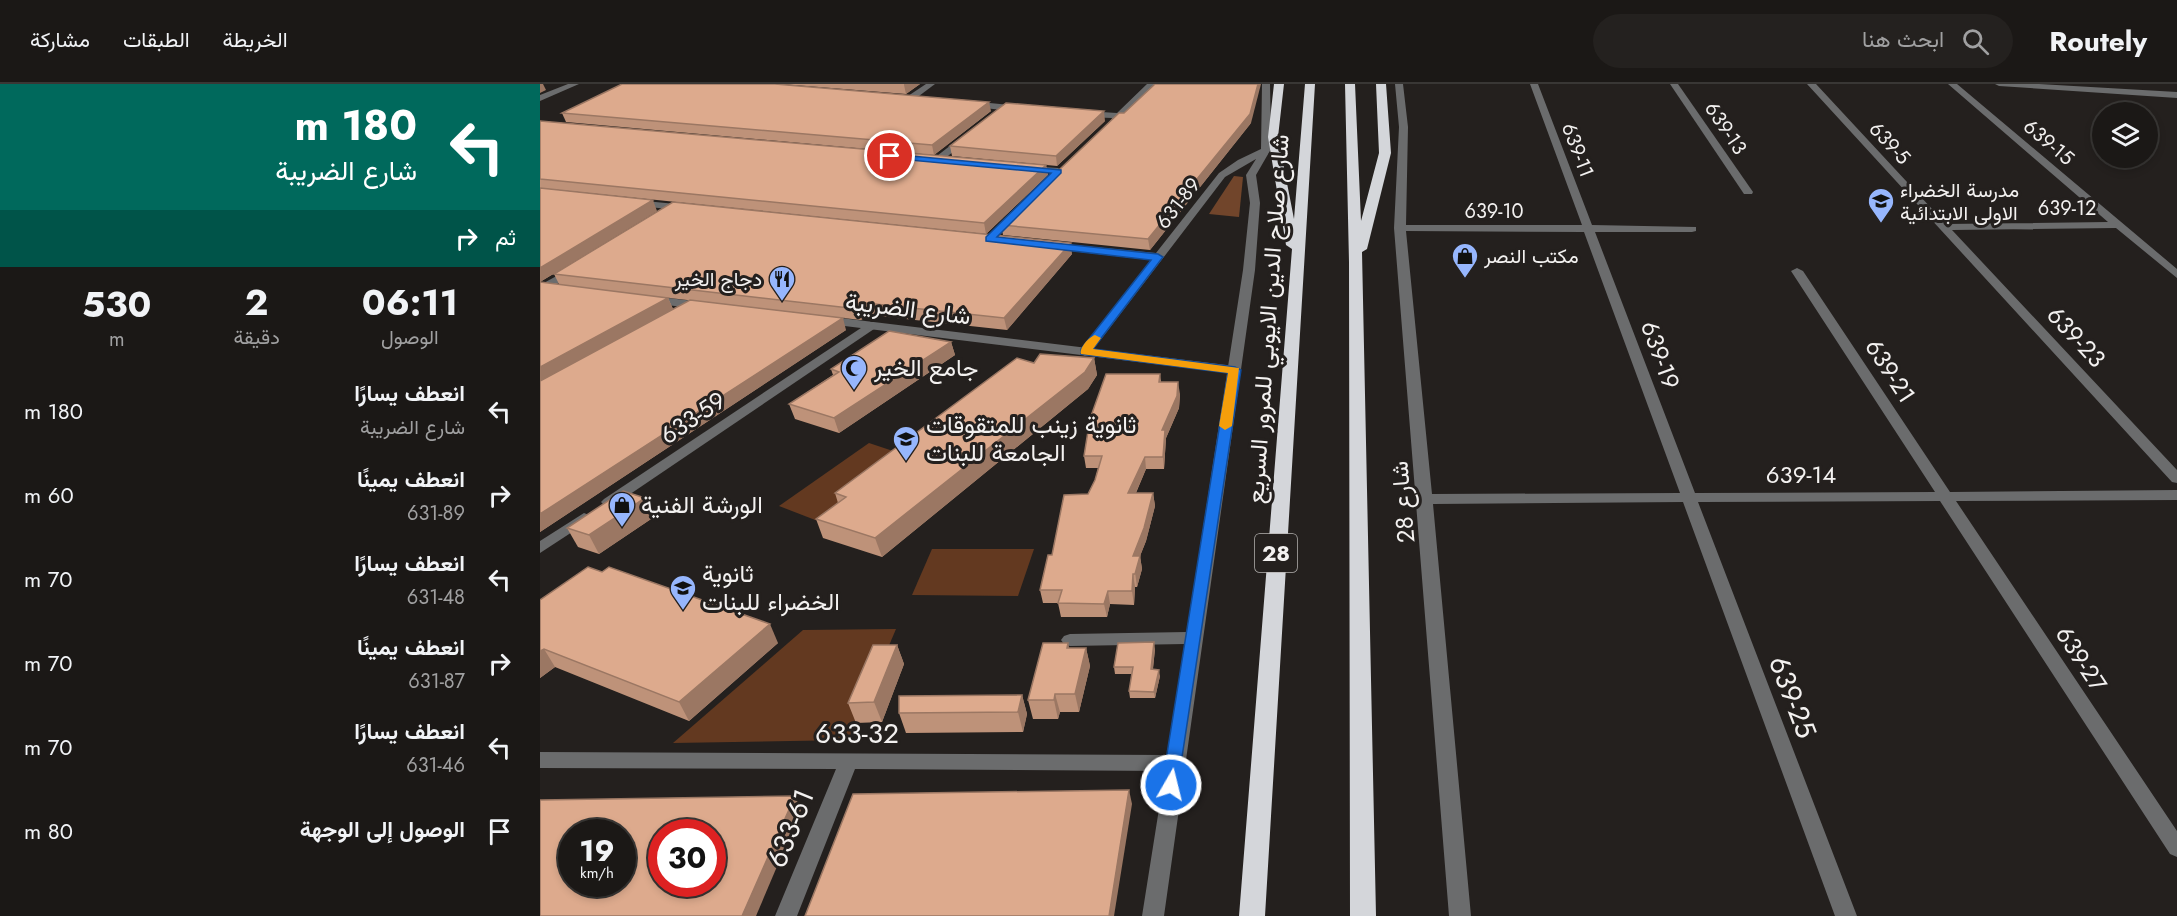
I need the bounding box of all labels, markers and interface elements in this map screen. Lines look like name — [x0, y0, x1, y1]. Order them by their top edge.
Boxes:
search box — [1593, 14, 2013, 68]
text: Routely — [2049, 21, 2147, 62]
text: ابحث هنا — [1862, 23, 1944, 55]
text: مشاركة — [30, 25, 90, 55]
text: الطبقات — [123, 25, 190, 55]
text: الخريطة — [223, 25, 288, 55]
icon: search — [1959, 25, 1992, 58]
text: 180 m — [294, 95, 417, 156]
street label: 639-13 — [1697, 96, 1754, 161]
map controls — [2092, 102, 2158, 168]
button: layers — [2092, 102, 2158, 168]
icon: left — [438, 108, 516, 186]
street label: 639-15 — [2017, 112, 2080, 172]
street label: 639-5 — [1862, 115, 1917, 171]
street label: 639-11 — [1554, 119, 1601, 182]
pin — [864, 130, 915, 181]
street label: شارع صلاح الدين الايوبي للمرور السريع — [1237, 133, 1300, 505]
icon: arrive — [873, 139, 906, 172]
text: شارع الضريبة — [275, 151, 417, 190]
street label: 631-89 — [1149, 171, 1208, 235]
place label: مدرسة الخضراء الاولى الابتدائية — [1900, 176, 2019, 228]
school or university icon: مدرسة الخضراء الاولى الابتدائية — [1866, 186, 1896, 224]
street label: 639-12 — [2038, 194, 2096, 223]
street label: 639-10 — [1464, 197, 1524, 226]
text: ثم — [495, 221, 516, 253]
icon: right — [450, 222, 483, 255]
shop icon: مكتب النصر — [1450, 241, 1480, 279]
place label: مكتب النصر — [1483, 242, 1579, 271]
restaurant icon: دجاج الخير — [767, 264, 797, 302]
place label: دجاج الخير — [674, 265, 762, 294]
text: 2 — [245, 276, 268, 328]
text: 06:11 — [362, 276, 458, 328]
text: 530 — [82, 278, 151, 330]
street label: شارع الضريبة — [843, 283, 973, 334]
street label: 639-23 — [2039, 298, 2114, 375]
street label: 639-19 — [1632, 316, 1689, 394]
text: دقيقة — [233, 323, 280, 352]
text: الوصول — [381, 323, 439, 352]
text: m — [109, 325, 125, 354]
street label: 639-21 — [1857, 332, 1924, 410]
place label: جامع الخير — [873, 350, 978, 385]
mosque icon: جامع الخير — [839, 353, 869, 391]
text: انعطف يسارًا — [354, 377, 465, 409]
street label: 633-59 — [653, 383, 733, 452]
text: 180 m — [24, 395, 83, 427]
icon: left — [483, 395, 516, 428]
place label: ثانوية زينب للمتقوقات الجامعة للبنات — [926, 407, 1137, 470]
text: شارع الضريبة — [360, 413, 465, 442]
school or university icon: ثانوية زينب للمتقوقات الجامعة للبنات — [891, 424, 921, 462]
street label: 639-14 — [1766, 457, 1836, 492]
street label: شارع 28 — [1381, 460, 1424, 545]
text: انعطف يمينًا — [357, 463, 465, 495]
text: 60 m — [24, 479, 74, 511]
icon: right — [483, 479, 516, 512]
place label: الورشة الفنية — [641, 487, 763, 522]
shop icon: الورشة الفنية — [607, 490, 637, 528]
text: 631-89 — [407, 499, 465, 528]
road number: 28 — [1255, 534, 1297, 572]
text: انعطف يسارًا — [354, 547, 465, 579]
place label: ثانوية الخضراء للبنات — [702, 556, 840, 619]
text: 70 m — [24, 563, 73, 595]
icon: left — [483, 563, 516, 596]
school or university icon: ثانوية الخضراء للبنات — [668, 573, 698, 611]
text: 631-48 — [407, 583, 465, 612]
street label: 639-27 — [2047, 619, 2116, 699]
text: انعطف يمينًا — [357, 631, 465, 663]
text: 70 m — [24, 647, 73, 679]
icon: right — [483, 647, 516, 680]
street label: 639-25 — [1758, 650, 1827, 744]
text: 631-87 — [408, 667, 465, 696]
street label: 633-32 — [815, 713, 899, 754]
text: انعطف يسارًا — [354, 715, 465, 747]
text: 70 m — [24, 731, 73, 763]
icon: left — [483, 731, 516, 764]
text: 631-46 — [406, 751, 465, 780]
position arrow — [1139, 753, 1203, 817]
street label: 633-61 — [756, 783, 825, 874]
text: الوصول إلى الوجهة — [300, 813, 465, 845]
text: 80 m — [24, 815, 73, 847]
icon: arrive — [483, 815, 516, 848]
speed limit sign: 30 — [648, 819, 726, 897]
text: 19 — [579, 829, 615, 872]
text: km/h — [580, 862, 614, 884]

